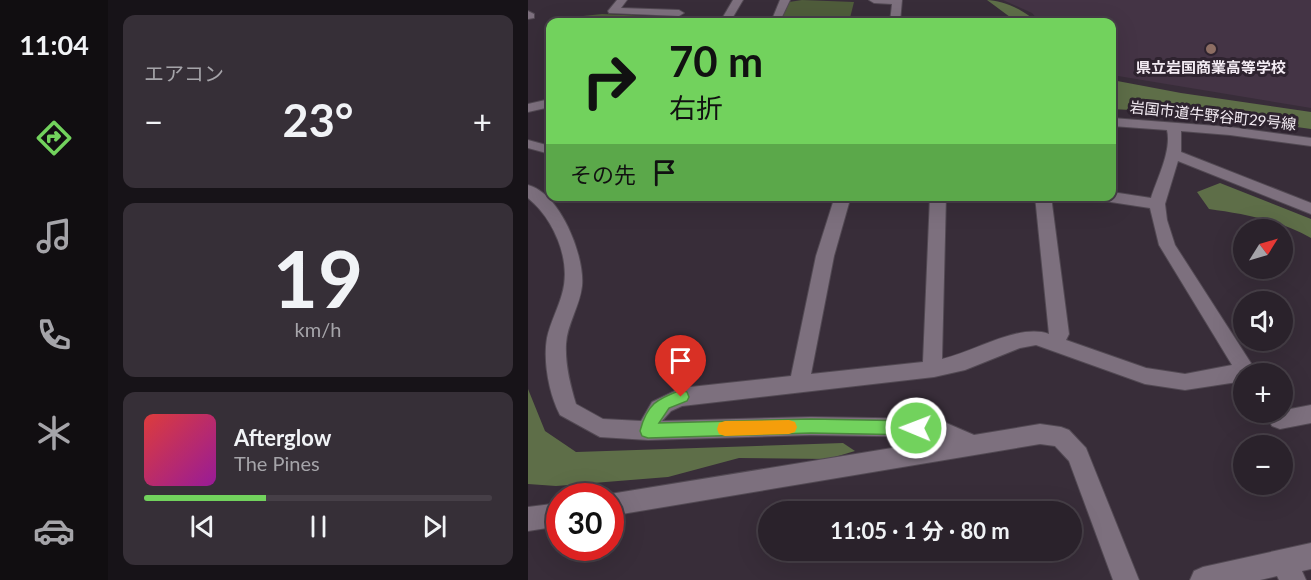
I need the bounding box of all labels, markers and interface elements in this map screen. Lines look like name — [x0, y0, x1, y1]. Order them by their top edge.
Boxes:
text: 11:04 — [19, 28, 89, 61]
text: 70 m — [669, 36, 763, 86]
icon: right — [570, 42, 648, 120]
marker: 県立岩国商業高等学校 — [1204, 42, 1218, 56]
place label: 県立岩国商業高等学校 — [1136, 58, 1286, 76]
text: エアコン — [144, 61, 224, 85]
text: 右折 — [669, 91, 723, 124]
text: 23° — [283, 93, 353, 147]
street label: 岩国市道牛野谷町29号線 — [1129, 97, 1297, 133]
text: − — [144, 101, 163, 141]
text: + — [473, 101, 492, 141]
icon: directions — [33, 117, 75, 159]
icon: arrive — [648, 156, 681, 189]
text: その先 — [570, 161, 636, 188]
icon: music — [33, 215, 75, 257]
north arrow — [1233, 219, 1293, 279]
map controls — [1233, 219, 1293, 495]
text: 19 — [273, 231, 363, 325]
button: sound — [1233, 291, 1293, 351]
icon: phone — [33, 314, 75, 356]
text: km/h — [295, 317, 341, 341]
pin — [655, 335, 706, 397]
icon: arrive — [664, 344, 697, 377]
button: + — [1233, 363, 1293, 423]
position arrow — [884, 396, 948, 460]
icon: climate — [33, 412, 75, 454]
text: Afterglow — [234, 424, 331, 451]
button: − — [1233, 435, 1293, 495]
text: The Pines — [234, 451, 320, 475]
speed limit sign: 30 — [546, 483, 624, 561]
icon: car — [33, 510, 75, 552]
icon: previous — [186, 510, 219, 543]
icon: pause — [302, 510, 335, 543]
icon: next — [418, 510, 451, 543]
text: 11:05 · 1 分 · 80 m — [830, 517, 1010, 544]

